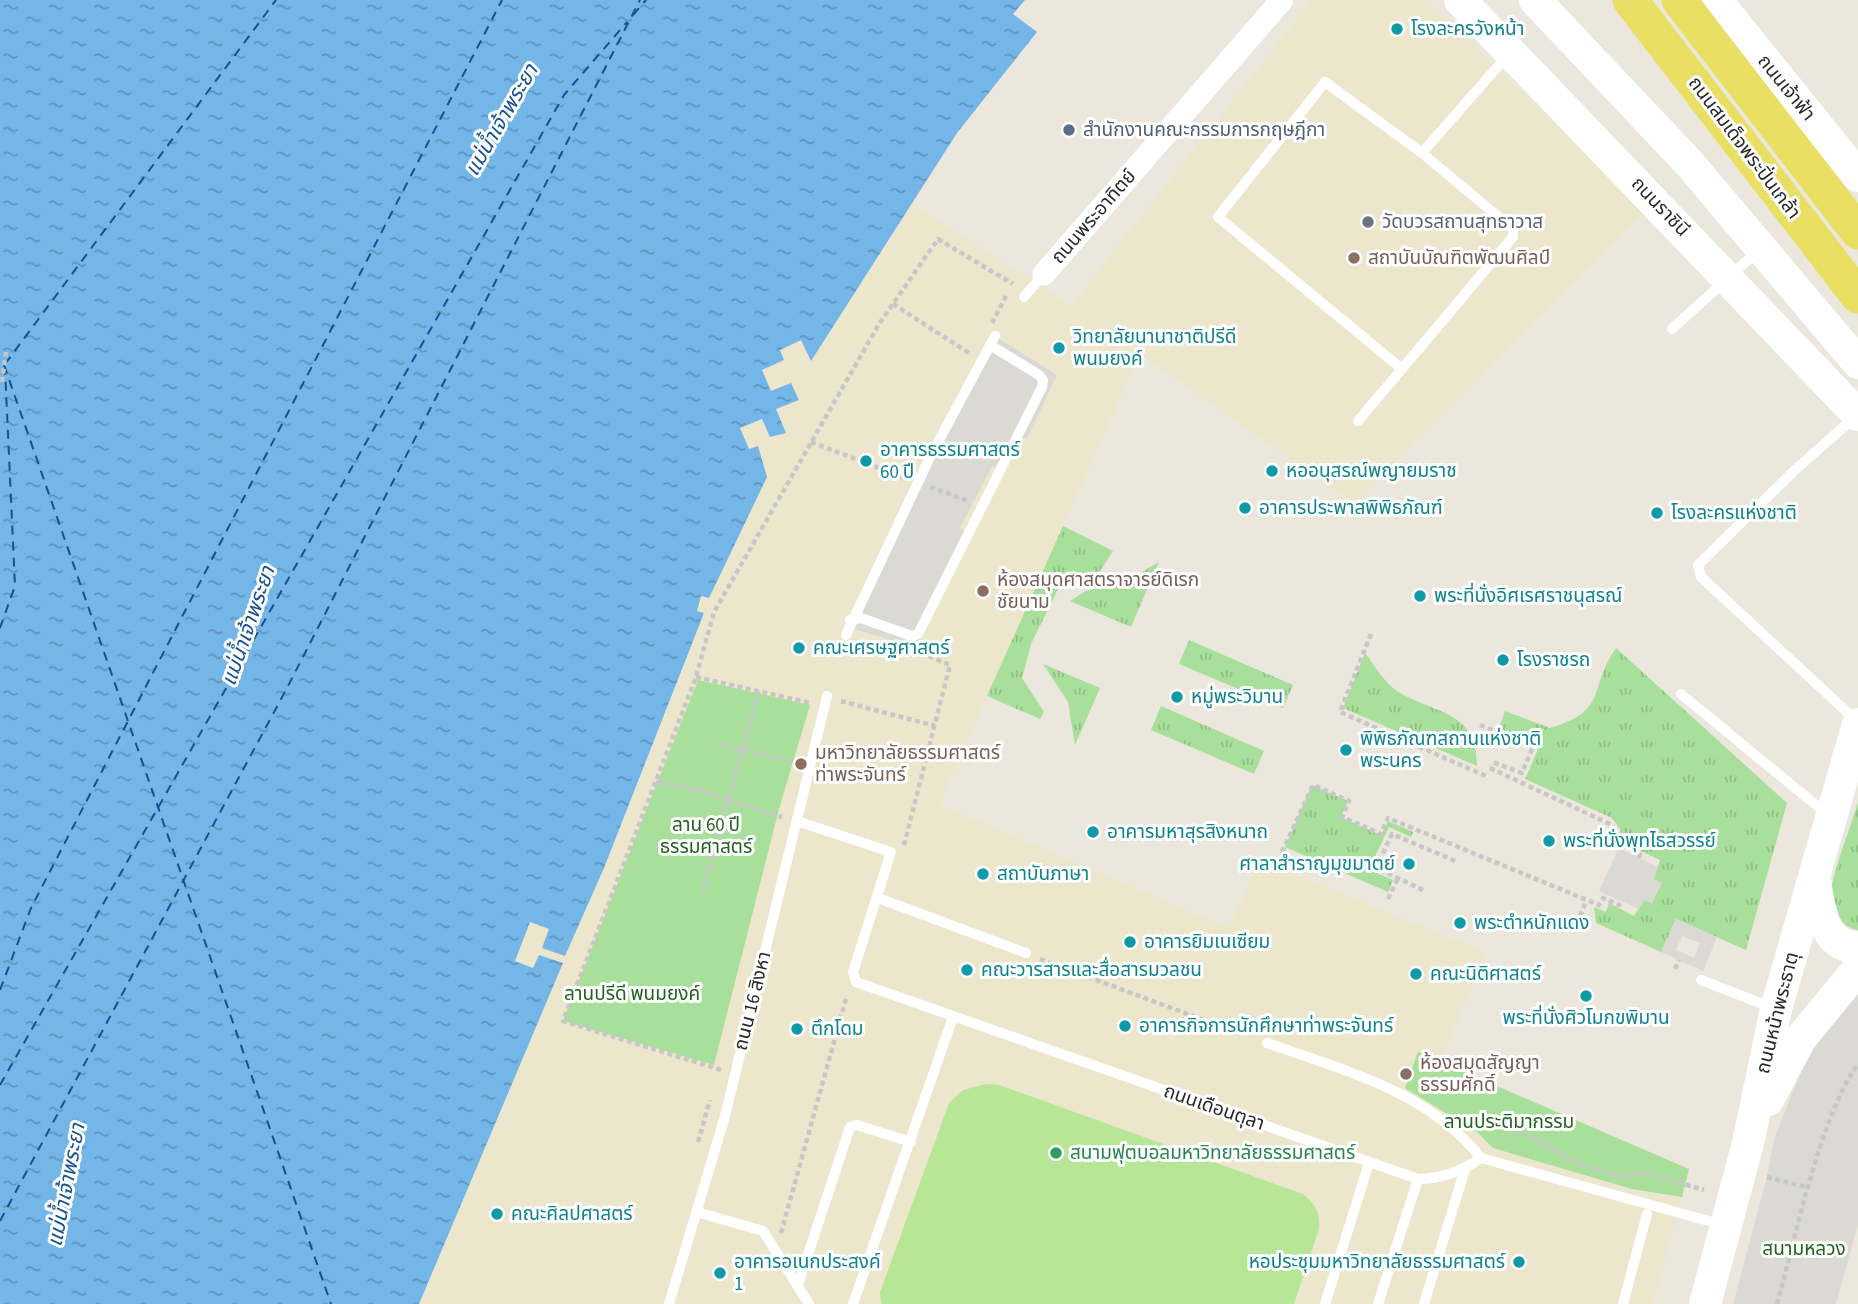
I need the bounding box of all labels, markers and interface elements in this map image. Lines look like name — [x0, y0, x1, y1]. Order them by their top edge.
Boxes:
place label: โรงละครวังหน้า — [1411, 16, 1524, 43]
marker: โรงละครวังหน้า — [1389, 21, 1405, 37]
street label: ถนนเจ้าฟ้า — [1751, 49, 1821, 127]
water label: แม่น้ำเจ้าพระยา — [457, 57, 546, 181]
street label: ถนนสมเด็จพระปิ่นเกล้า — [1681, 71, 1807, 225]
place label: สำนักงานคณะกรรมการกฤษฎีกา — [1083, 117, 1325, 144]
marker: สำนักงานคณะกรรมการกฤษฎีกา — [1061, 122, 1077, 138]
street label: ถนนพระอาทิตย์ — [1045, 164, 1143, 270]
street label: ถนนราชินี — [1625, 171, 1695, 243]
place label: วัดบวรสถานสุทธาวาส — [1382, 209, 1543, 236]
marker: วัดบวรสถานสุทธาวาส — [1360, 214, 1376, 230]
place label: สถาบันบัณฑิตพัฒนศิลป์ — [1368, 245, 1550, 272]
marker: สถาบันบัณฑิตพัฒนศิลป์ — [1346, 250, 1362, 266]
place label: วิทยาลัยนานาชาติปรีดี พนมยงค์ — [1073, 324, 1237, 373]
marker: วิทยาลัยนานาชาติปรีดี พนมยงค์ — [1051, 340, 1067, 356]
place label: อาคารธรรมศาสตร์ 60 ปี — [880, 437, 1021, 486]
marker: อาคารธรรมศาสตร์ 60 ปี — [858, 453, 874, 469]
place label: หออนุสรณ์พญายมราช — [1286, 458, 1457, 485]
marker: หออนุสรณ์พญายมราช — [1264, 463, 1280, 479]
place label: อาคารประพาสพิพิธภัณฑ์ — [1259, 495, 1443, 522]
marker: อาคารประพาสพิพิธภัณฑ์ — [1237, 500, 1253, 516]
place label: โรงละครแห่งชาติ — [1671, 500, 1797, 527]
marker: โรงละครแห่งชาติ — [1649, 505, 1665, 521]
water label: แม่น้ำเจ้าพระยา — [214, 561, 283, 690]
place label: ห้องสมุดศาสตราจารย์ดิเรก ชัยนาม — [997, 567, 1199, 616]
place label: พระที่นั่งอิศเรศราชนุสรณ์ — [1434, 582, 1622, 610]
marker: ห้องสมุดศาสตราจารย์ดิเรก ชัยนาม — [975, 583, 991, 599]
marker: พระที่นั่งอิศเรศราชนุสรณ์ — [1412, 588, 1428, 604]
place label: คณะเศรษฐศาสตร์ — [813, 635, 950, 662]
marker: คณะเศรษฐศาสตร์ — [791, 640, 807, 656]
place label: โรงราชรถ — [1517, 647, 1590, 674]
marker: โรงราชรถ — [1495, 652, 1511, 668]
place label: หมู่พระวิมาน — [1191, 684, 1283, 711]
marker: หมู่พระวิมาน — [1169, 689, 1185, 705]
place label: พิพิธภัณฑสถานแห่งชาติ พระนคร — [1360, 726, 1541, 775]
place label: มหาวิทยาลัยธรรมศาสตร์ ท่าพระจันทร์ — [815, 740, 1001, 789]
marker: พิพิธภัณฑสถานแห่งชาติ พระนคร — [1338, 742, 1354, 758]
marker: มหาวิทยาลัยธรรมศาสตร์ ท่าพระจันทร์ — [793, 756, 809, 772]
park label: ลาน 60 ปี ธรรมศาสตร์ — [660, 812, 753, 861]
place label: อาคารมหาสุรสิงหนาถ — [1107, 819, 1268, 846]
marker: อาคารมหาสุรสิงหนาถ — [1085, 824, 1101, 840]
place label: พระที่นั่งพุทไธสวรรย์ — [1563, 827, 1716, 855]
marker: พระที่นั่งพุทไธสวรรย์ — [1541, 833, 1557, 849]
place label: ศาลาสำราญมุขมาตย์ — [1239, 851, 1395, 878]
marker: ศาลาสำราญมุขมาตย์ — [1401, 856, 1417, 872]
place label: สถาบันภาษา — [997, 861, 1089, 888]
marker: สถาบันภาษา — [975, 866, 991, 882]
place label: พระตำหนักแดง — [1474, 910, 1589, 937]
marker: พระตำหนักแดง — [1452, 915, 1468, 931]
place label: อาคารยิมเนเซียม — [1144, 929, 1270, 956]
marker: อาคารยิมเนเซียม — [1122, 934, 1138, 950]
street label: ถนน 16 สิงหา — [728, 949, 778, 1053]
street label: ถนนหน้าพระธาตุ — [1750, 949, 1806, 1077]
place label: คณะวารสารและสื่อสารมวลชน — [981, 956, 1202, 984]
place label: คณะนิติศาสตร์ — [1430, 961, 1542, 988]
marker: คณะวารสารและสื่อสารมวลชน — [959, 962, 975, 978]
marker: คณะนิติศาสตร์ — [1408, 966, 1424, 982]
park label: ลานปรีดี พนมยงค์ — [564, 981, 700, 1008]
marker: พระที่นั่งศิวโมกขพิมาน — [1578, 988, 1594, 1004]
place label: พระที่นั่งศิวโมกขพิมาน — [1502, 1004, 1670, 1032]
place label: อาคารกิจการนักศึกษาท่าพระจันทร์ — [1139, 1013, 1394, 1040]
place label: ตึกโดม — [811, 1016, 864, 1043]
marker: อาคารกิจการนักศึกษาท่าพระจันทร์ — [1117, 1018, 1133, 1034]
marker: ตึกโดม — [789, 1021, 805, 1037]
place label: ห้องสมุดสัญญา ธรรมศักดิ์ — [1420, 1050, 1540, 1099]
marker: ห้องสมุดสัญญา ธรรมศักดิ์ — [1398, 1066, 1414, 1082]
street label: ถนนเดือนตุลา — [1160, 1078, 1268, 1138]
park label: ลานประติมากรรม — [1444, 1109, 1574, 1136]
water label: แม่น้ำเจ้าพระยา — [39, 1120, 93, 1249]
place label: สนามฟุตบอลมหาวิทยาลัยธรรมศาสตร์ — [1070, 1140, 1356, 1167]
marker: สนามฟุตบอลมหาวิทยาลัยธรรมศาสตร์ — [1048, 1145, 1064, 1161]
place label: คณะศิลปศาสตร์ — [511, 1201, 633, 1228]
marker: คณะศิลปศาสตร์ — [489, 1206, 505, 1222]
park label: สนามหลวง — [1762, 1236, 1846, 1263]
place label: อาคารอเนกประสงค์ 1 — [734, 1249, 881, 1298]
place label: หอประชุมมหาวิทยาลัยธรรมศาสตร์ — [1249, 1249, 1506, 1276]
marker: หอประชุมมหาวิทยาลัยธรรมศาสตร์ — [1511, 1254, 1527, 1270]
marker: อาคารอเนกประสงค์ 1 — [712, 1265, 728, 1281]

